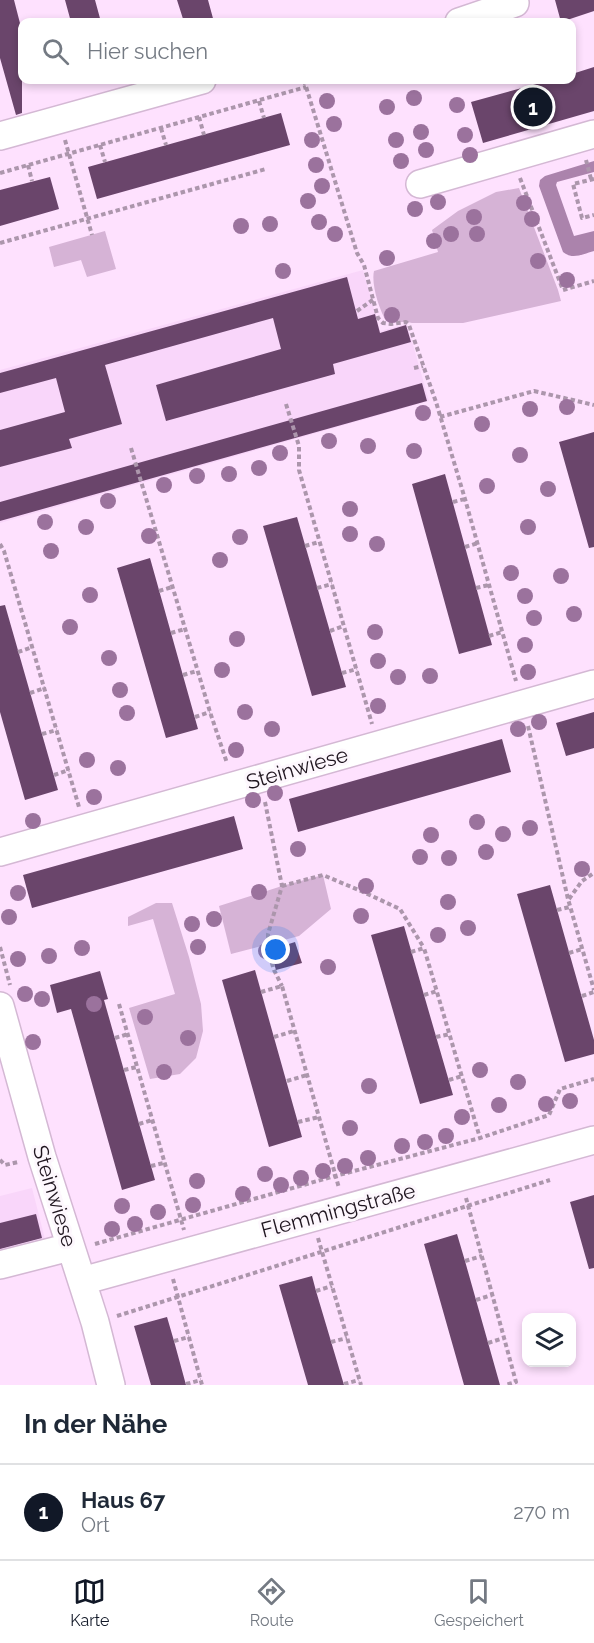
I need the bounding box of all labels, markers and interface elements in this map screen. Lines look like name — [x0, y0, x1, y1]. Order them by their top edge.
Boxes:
search box — [18, 18, 576, 84]
icon: search — [39, 35, 72, 68]
text: Hier suchen — [87, 38, 208, 64]
pin: 1 — [514, 84, 552, 130]
street label: Steinwiese — [243, 742, 351, 794]
your location — [261, 935, 290, 964]
street label: Steinwiese — [28, 1142, 82, 1250]
street label: Flemmingstraße — [258, 1177, 418, 1243]
map controls — [522, 1313, 576, 1367]
button: layers — [522, 1313, 576, 1367]
text: In der Nähe — [24, 1409, 167, 1439]
text: Haus 67 — [81, 1487, 165, 1513]
text: 1 — [39, 1500, 48, 1524]
text: 270 m — [513, 1500, 570, 1524]
text: Ort — [81, 1513, 110, 1537]
tab: Karte — [70, 1575, 109, 1630]
tab: Route — [250, 1575, 294, 1630]
tab: Gespeichert — [434, 1575, 524, 1630]

